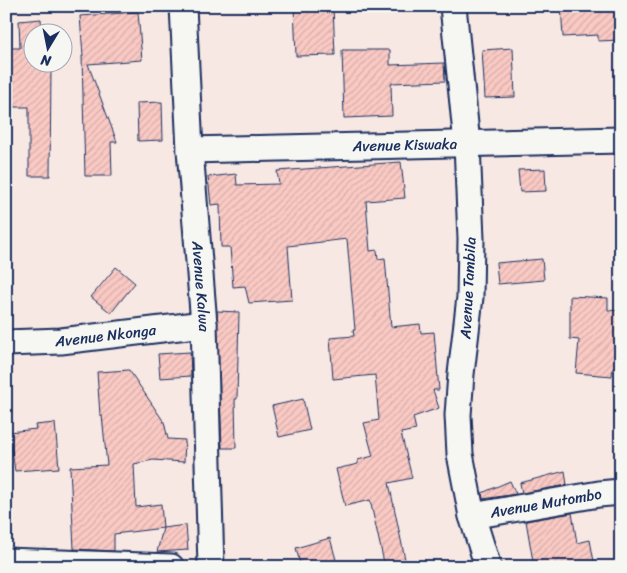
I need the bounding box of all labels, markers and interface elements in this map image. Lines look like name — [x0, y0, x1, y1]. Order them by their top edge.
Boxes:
north arrow — [22, 22, 72, 72]
text: N — [39, 47, 54, 74]
street label: Avenue Kiswaka — [351, 131, 458, 159]
street label: Avenue Tambila — [452, 236, 484, 341]
street label: Avenue Kalwa — [184, 239, 217, 332]
street label: Avenue Nkonga — [54, 317, 158, 354]
street label: Avenue Mutombo — [487, 481, 604, 526]

